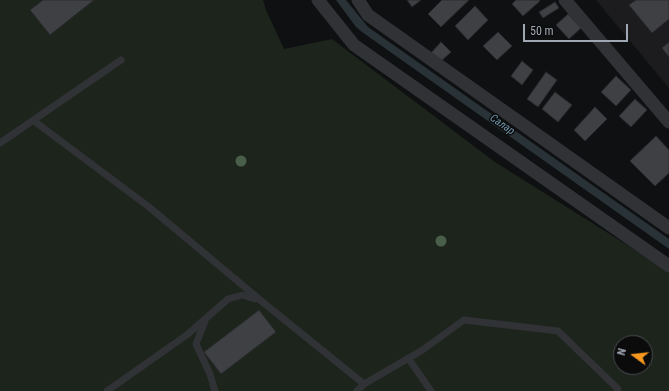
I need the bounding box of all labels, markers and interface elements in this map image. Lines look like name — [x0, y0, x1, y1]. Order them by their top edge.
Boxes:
scale bar — [525, 16, 630, 42]
text: 50 m — [530, 24, 554, 38]
water label: Салар — [487, 112, 517, 138]
north arrow — [613, 335, 653, 375]
text: N — [615, 347, 629, 357]

